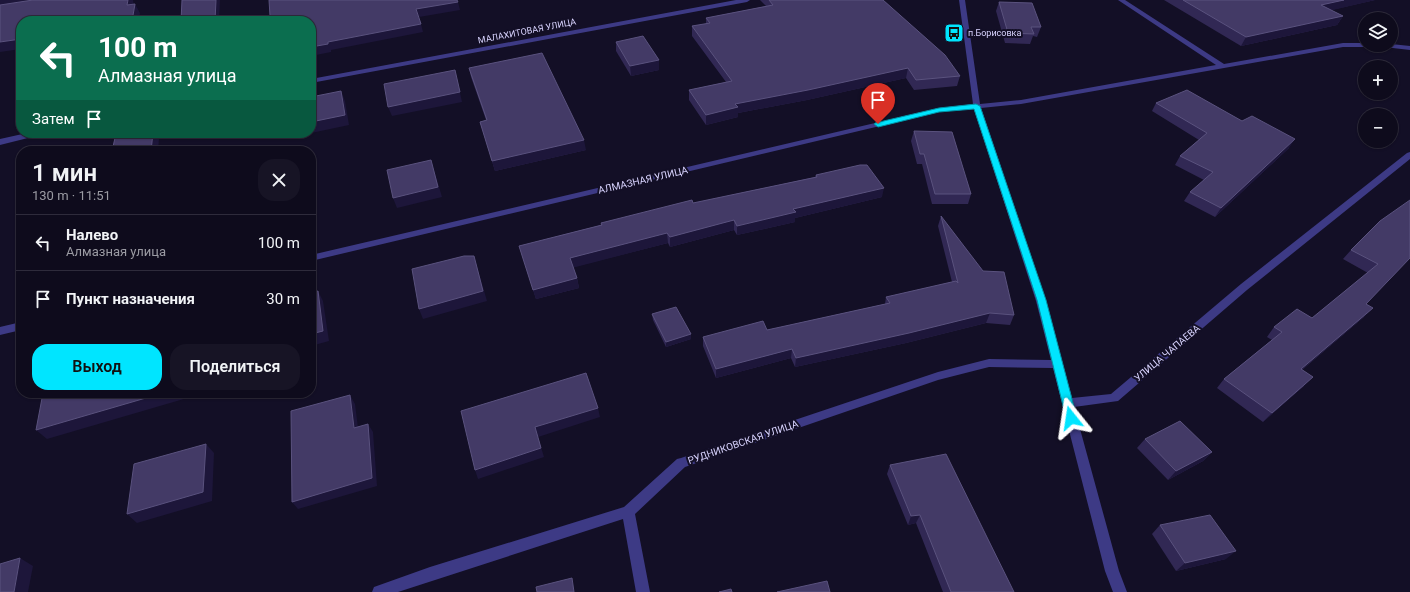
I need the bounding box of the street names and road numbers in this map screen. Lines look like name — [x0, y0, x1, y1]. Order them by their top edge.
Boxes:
street label: МАЛАХИТОВАЯ УЛИЦА — [477, 17, 577, 45]
street label: АЛМАЗНАЯ УЛИЦА — [597, 164, 689, 196]
street label: УЛИЦА ЧАПАЕВА — [1132, 322, 1202, 384]
street label: РУДНИКОВСКАЯ УЛИЦА — [686, 418, 800, 466]

